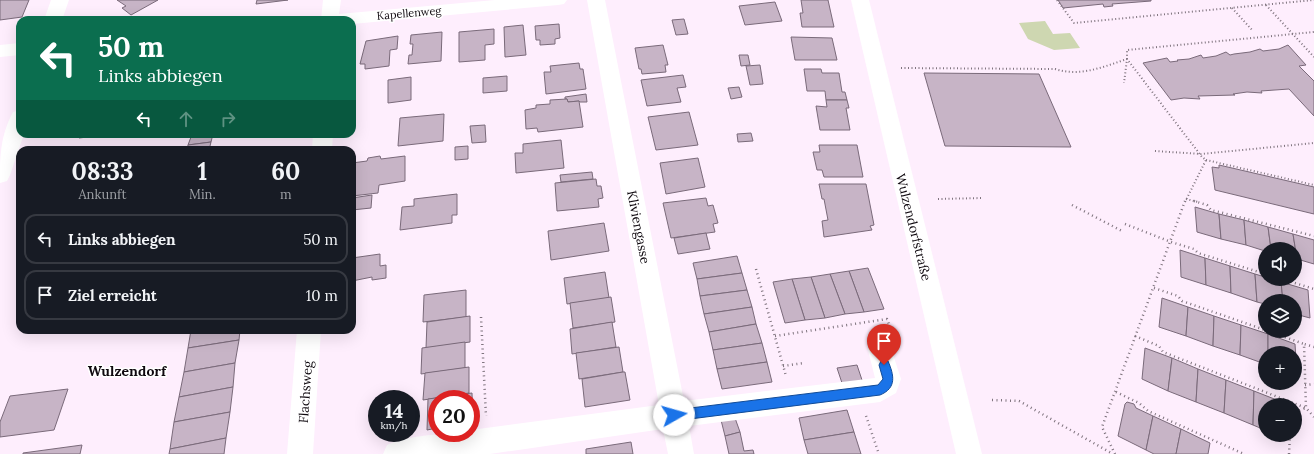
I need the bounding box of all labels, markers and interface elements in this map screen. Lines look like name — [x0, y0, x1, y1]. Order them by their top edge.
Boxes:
street label: Kapellenweg — [376, 3, 443, 23]
text: 50 m — [98, 29, 164, 65]
icon: left — [32, 32, 84, 84]
text: Links abbiegen — [98, 64, 223, 87]
icon: left — [133, 108, 155, 130]
icon: ahead — [175, 108, 197, 130]
icon: right — [217, 108, 239, 130]
text: 08:33 — [72, 156, 133, 187]
text: 1 — [198, 156, 207, 187]
text: 60 — [271, 156, 300, 187]
street label: Wulzendorfstraße — [892, 172, 935, 282]
text: Ankunft — [78, 186, 127, 203]
text: Min. — [189, 186, 216, 203]
text: m — [280, 186, 292, 203]
street label: Kliviengasse — [623, 189, 654, 265]
icon: left — [34, 228, 56, 250]
text: Links abbiegen — [68, 230, 176, 249]
text: 50 m — [303, 230, 338, 249]
map controls — [1258, 242, 1302, 442]
button: sound — [1258, 242, 1302, 286]
icon: arrive — [34, 284, 56, 306]
text: Ziel erreicht — [68, 286, 157, 305]
text: 10 m — [306, 286, 338, 305]
button: layers — [1258, 294, 1302, 338]
pin — [867, 324, 901, 365]
icon: arrive — [873, 330, 895, 352]
button: + — [1258, 346, 1302, 390]
street label: Flachsweg — [295, 359, 316, 424]
district label: Wulzendorf — [88, 362, 167, 380]
speed limit sign: 20 — [428, 390, 480, 442]
position arrow — [653, 394, 695, 436]
text: 14 — [384, 398, 404, 423]
button: − — [1258, 398, 1302, 442]
text: km/h — [380, 419, 408, 432]

